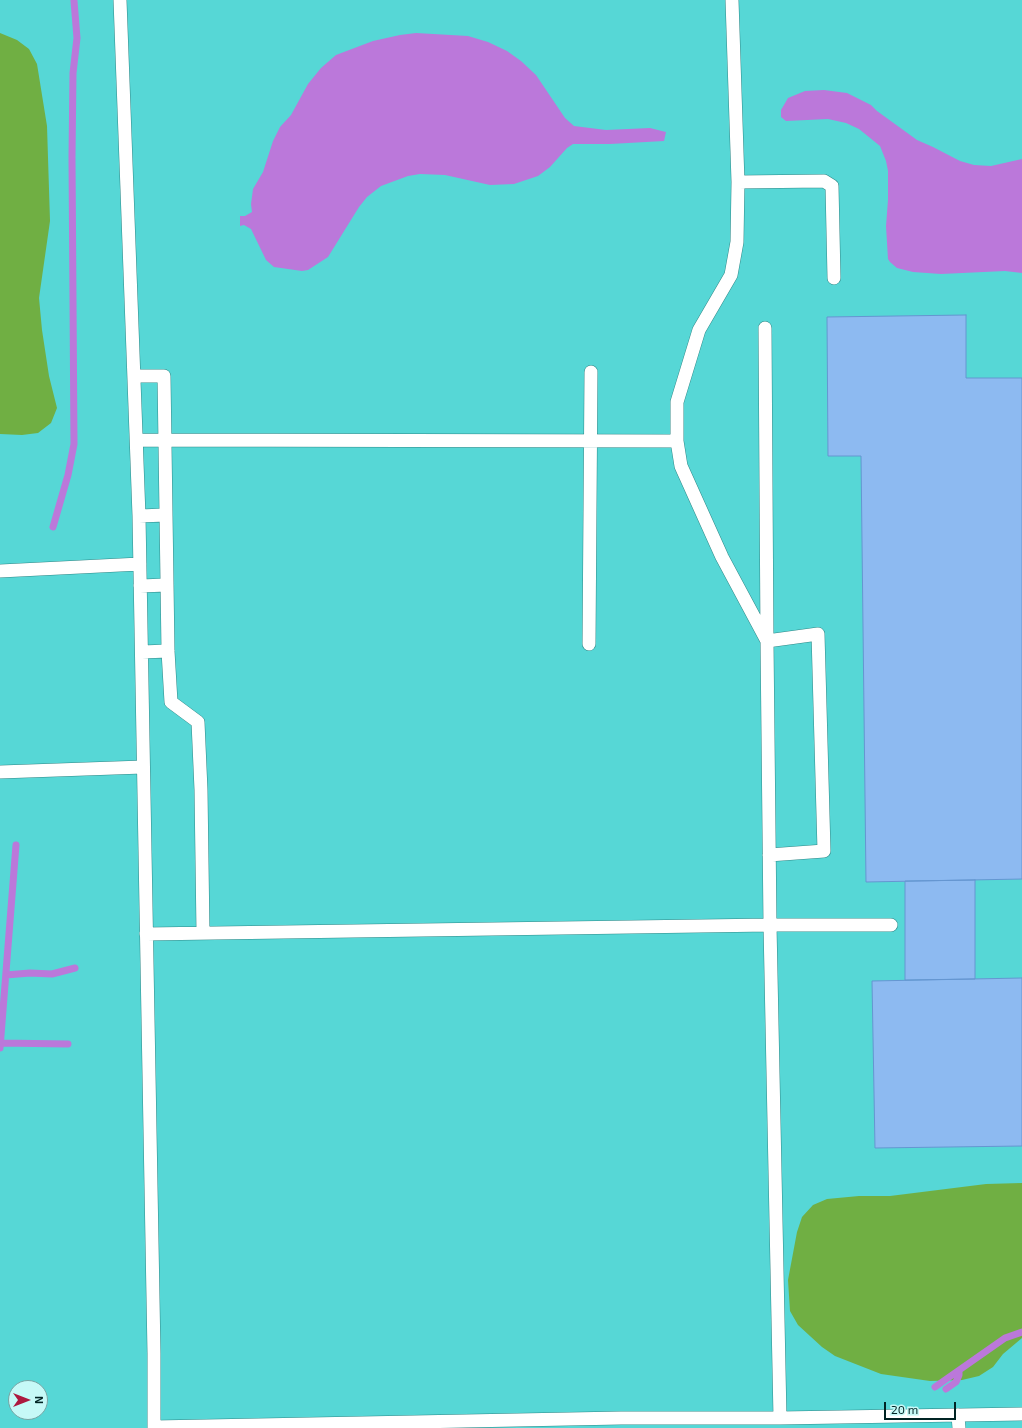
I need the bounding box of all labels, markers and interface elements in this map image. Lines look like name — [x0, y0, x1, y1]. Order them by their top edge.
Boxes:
north arrow — [8, 1380, 48, 1420]
scale bar — [886, 1394, 958, 1420]
text: N — [33, 1396, 46, 1404]
text: 20 m — [891, 1402, 918, 1416]

